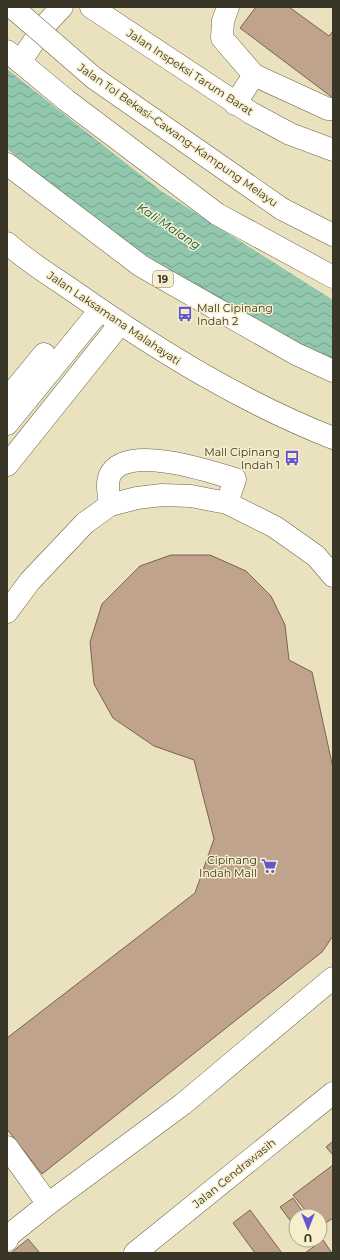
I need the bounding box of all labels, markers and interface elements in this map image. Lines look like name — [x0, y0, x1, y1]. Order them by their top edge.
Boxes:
street label: Jalan Inspeksi Tarum Barat — [123, 25, 256, 119]
street label: Jalan Tol Bekasi–Cawang–Kampung Melayu — [75, 60, 281, 210]
water label: Kali Malang — [134, 199, 204, 253]
street label: Jalan Laksamana Malahayati — [44, 268, 183, 368]
road number: 19 — [153, 271, 173, 287]
place label: Mall Cipinang Indah 2 — [197, 301, 273, 328]
bus stop icon: Mall Cipinang Indah 2 — [176, 305, 194, 323]
place label: Mall Cipinang Indah 1 — [204, 445, 280, 472]
bus stop icon: Mall Cipinang Indah 1 — [283, 449, 301, 467]
place label: Cipinang Indah Mall — [199, 853, 257, 880]
supermarket icon: Cipinang Indah Mall — [260, 857, 278, 875]
street label: Jalan Cendrawasih — [189, 1135, 278, 1211]
north arrow — [288, 1208, 328, 1248]
text: U — [304, 1231, 312, 1245]

